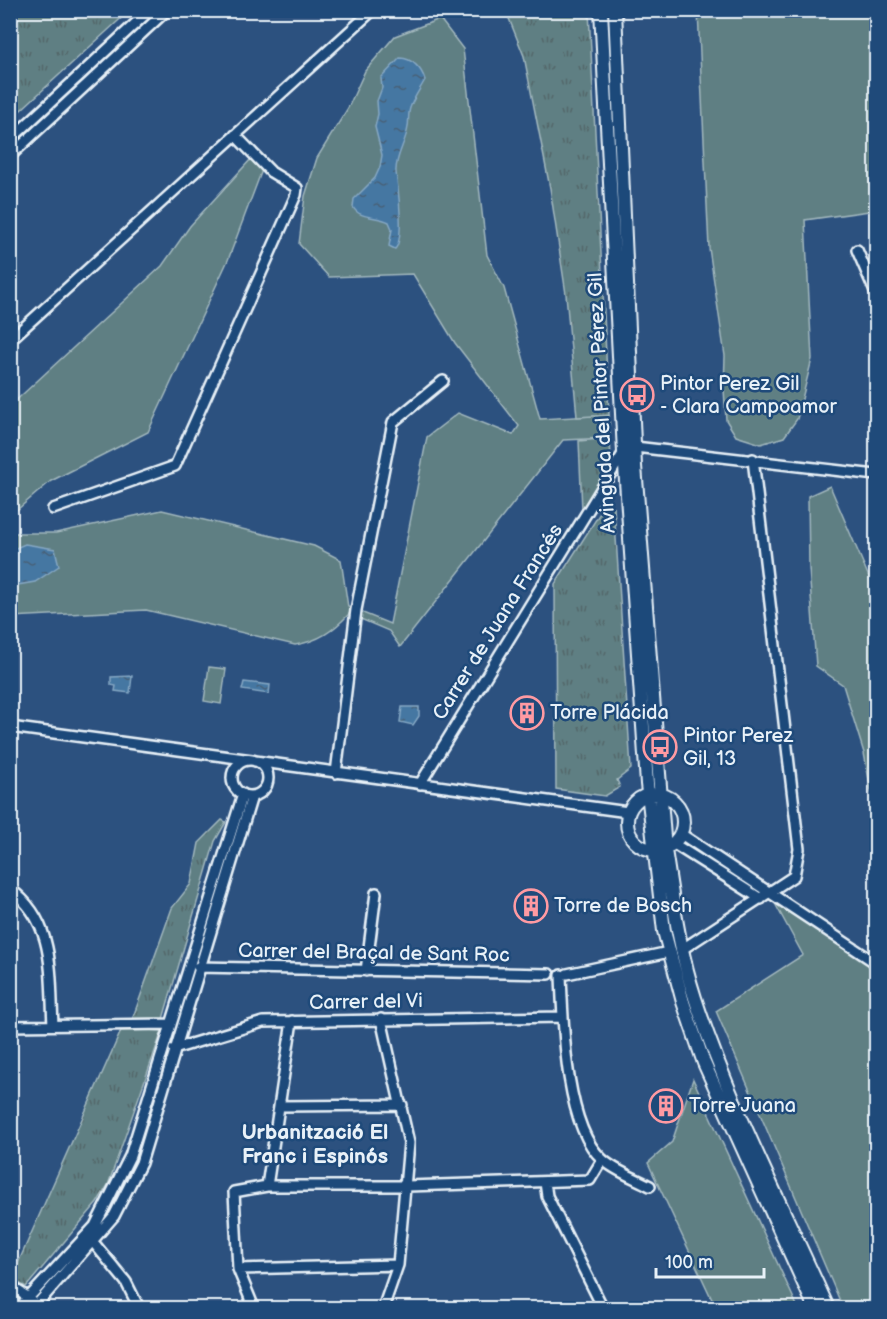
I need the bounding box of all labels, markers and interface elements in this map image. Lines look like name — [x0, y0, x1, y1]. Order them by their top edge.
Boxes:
street label: Avinguda del Pintor Pérez Gil — [583, 272, 621, 534]
place label: Pintor Perez Gil - Clara Campoamor — [660, 372, 838, 419]
bus stop icon: Pintor Perez Gil - Clara Campoamor — [619, 377, 655, 413]
street label: Carrer de Juana Francés — [428, 520, 568, 724]
building icon: Torre Plácida — [509, 695, 545, 731]
place label: Torre Plácida — [550, 701, 669, 725]
place label: Pintor Perez Gil, 13 — [683, 724, 793, 771]
bus stop icon: Pintor Perez Gil, 13 — [642, 729, 678, 765]
building icon: Torre de Bosch — [513, 888, 549, 924]
place label: Torre de Bosch — [554, 894, 692, 918]
street label: Carrer del Braçal de Sant Roc — [238, 939, 510, 967]
street label: Carrer del Vi — [309, 989, 423, 1015]
building icon: Torre Juana — [648, 1088, 684, 1124]
place label: Torre Juana — [689, 1094, 796, 1118]
district label: Urbanització El Franc i Espinós — [242, 1120, 388, 1169]
scale bar — [656, 1241, 764, 1279]
text: 100 m — [665, 1252, 713, 1273]

